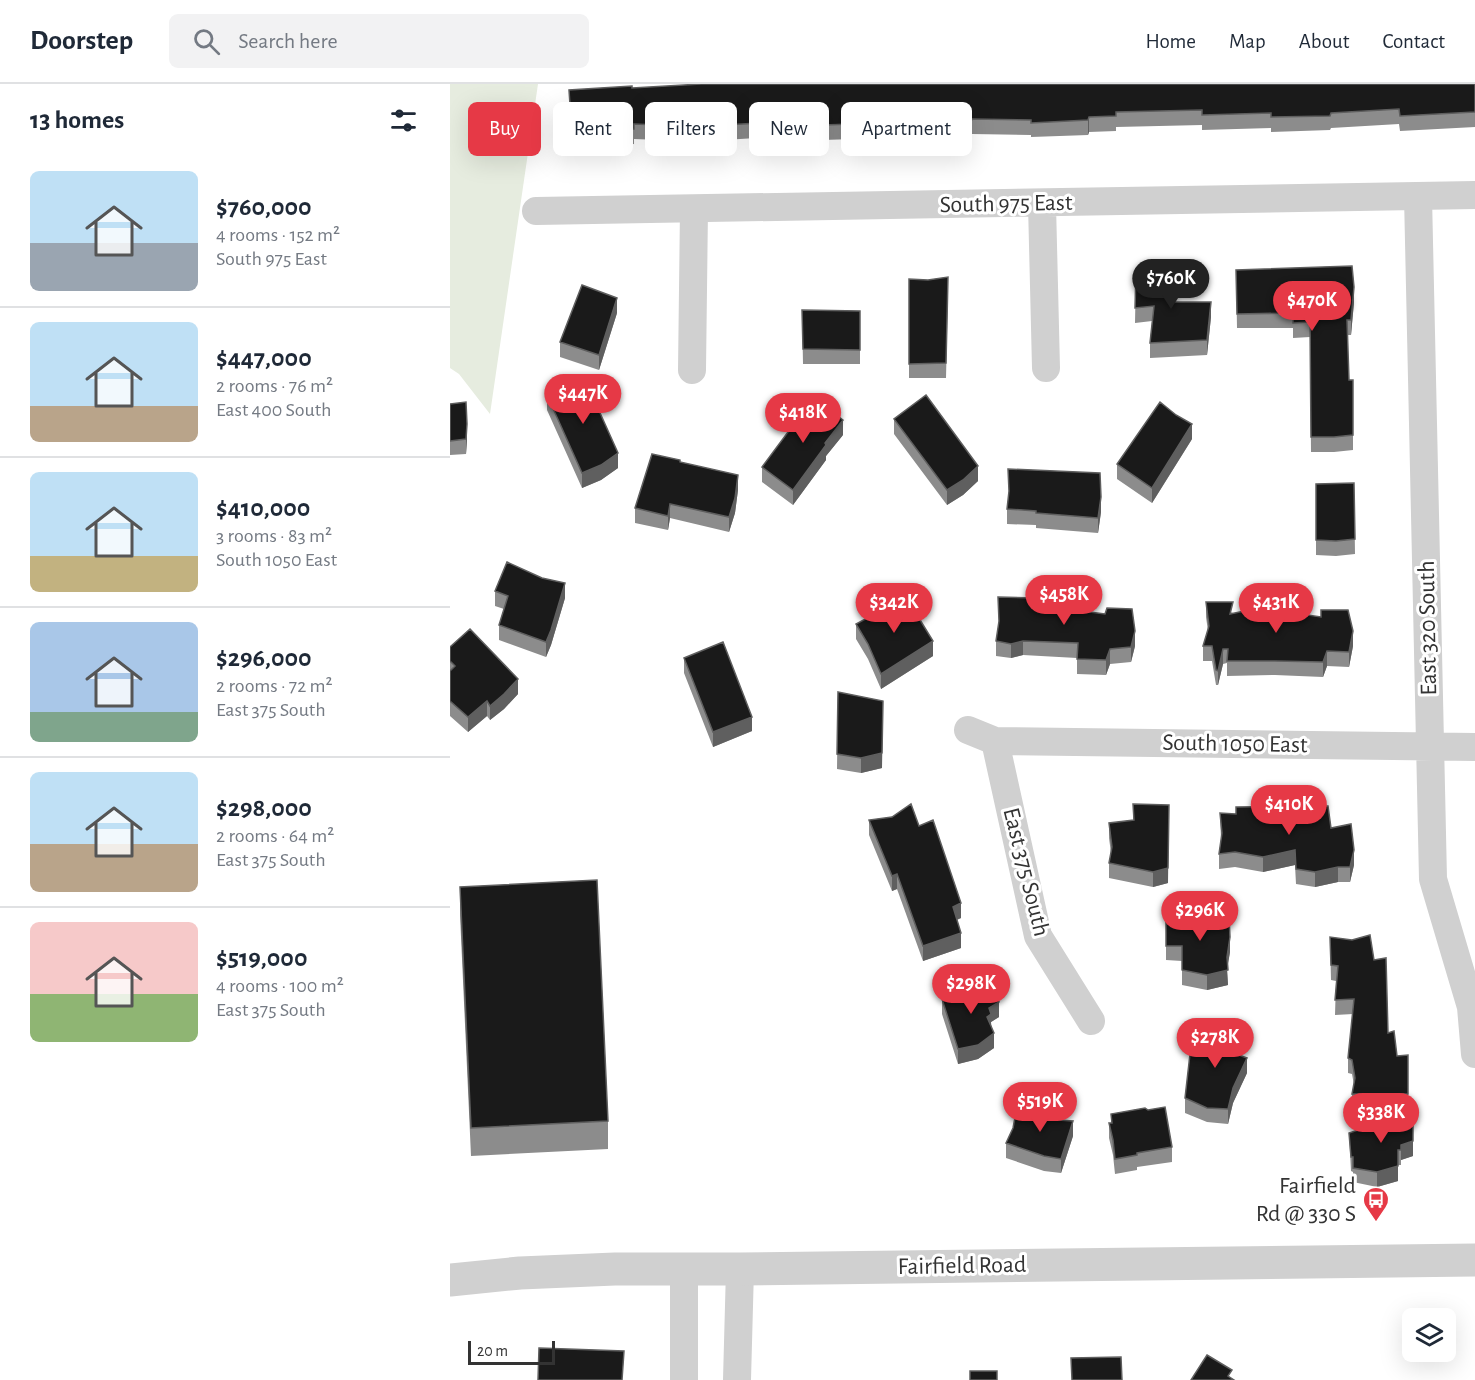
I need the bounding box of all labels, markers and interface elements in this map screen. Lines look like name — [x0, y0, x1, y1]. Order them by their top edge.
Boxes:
search box — [169, 14, 589, 68]
icon: search — [190, 25, 223, 58]
text: Doorstep — [30, 27, 133, 55]
text: Search here — [238, 30, 338, 52]
text: Home — [1145, 31, 1196, 52]
text: Map — [1229, 31, 1266, 52]
text: About — [1299, 31, 1349, 52]
text: Contact — [1382, 31, 1445, 52]
chip: Buy — [468, 102, 541, 156]
chip: Rent — [553, 102, 633, 156]
chip: Filters — [645, 102, 737, 156]
chip: New — [749, 102, 829, 156]
chip: Apartment — [841, 102, 972, 156]
icon: filters — [387, 104, 420, 137]
text: 13 homes — [30, 107, 124, 133]
street label: South 975 East — [939, 191, 1073, 217]
text: $760,000 — [216, 194, 312, 220]
icon: home — [78, 195, 150, 267]
text: 4 rooms · 152 m² — [216, 225, 340, 245]
text: South 975 East — [216, 249, 327, 269]
pin: $760K — [1129, 259, 1213, 310]
text: $760K — [1146, 268, 1196, 288]
pin: $470K — [1270, 281, 1354, 332]
text: $470K — [1287, 290, 1337, 310]
text: $447,000 — [216, 345, 312, 371]
icon: home — [78, 346, 150, 418]
pin: $447K — [541, 374, 625, 425]
text: 2 rooms · 76 m² — [216, 376, 333, 396]
text: $447K — [558, 383, 608, 403]
pin: $418K — [761, 393, 845, 444]
text: East 400 South — [216, 400, 331, 420]
text: $418K — [779, 402, 827, 422]
text: $410,000 — [216, 495, 310, 521]
icon: home — [78, 496, 150, 568]
text: 3 rooms · 83 m² — [216, 526, 332, 546]
text: South 1050 East — [216, 550, 337, 570]
street label: East 320 South — [1415, 560, 1441, 696]
pin: $458K — [1022, 575, 1106, 626]
pin: $342K — [852, 583, 936, 634]
pin: $431K — [1234, 583, 1318, 634]
text: $458K — [1039, 584, 1089, 604]
text: $342K — [870, 592, 918, 612]
text: $431K — [1253, 592, 1299, 612]
text: $296,000 — [216, 645, 312, 671]
icon: home — [78, 646, 150, 718]
text: 2 rooms · 72 m² — [216, 676, 333, 696]
text: East 375 South — [216, 700, 326, 720]
street label: South 1050 East — [1162, 731, 1308, 757]
pin: $410K — [1247, 785, 1331, 836]
text: $410K — [1265, 794, 1313, 814]
text: $298,000 — [216, 795, 312, 821]
icon: home — [78, 796, 150, 868]
street label: East 375 South — [998, 805, 1054, 939]
text: 2 rooms · 64 m² — [216, 826, 334, 846]
text: East 375 South — [216, 850, 326, 870]
pin: $296K — [1158, 891, 1242, 942]
text: $296K — [1175, 900, 1225, 920]
text: $519,000 — [216, 945, 307, 971]
icon: home — [78, 946, 150, 1018]
pin: $298K — [929, 964, 1013, 1015]
text: $298K — [946, 973, 996, 993]
text: 4 rooms · 100 m² — [216, 976, 344, 996]
text: East 375 South — [216, 1000, 326, 1020]
pin: $278K — [1173, 1018, 1257, 1069]
text: $278K — [1191, 1027, 1239, 1047]
pin: $519K — [998, 1082, 1082, 1133]
text: $519K — [1017, 1091, 1063, 1111]
pin: $338K — [1339, 1093, 1423, 1144]
text: $338K — [1357, 1102, 1405, 1122]
place label: Fairfield Rd @ 330 S — [1256, 1174, 1356, 1226]
bus stop icon: Fairfield Rd @ 330 S — [1361, 1185, 1391, 1223]
street label: Fairfield Road — [897, 1253, 1027, 1279]
map controls — [1402, 1308, 1456, 1362]
button: layers — [1402, 1308, 1456, 1362]
scale bar — [468, 1338, 555, 1366]
text: 20 m — [477, 1343, 508, 1359]

